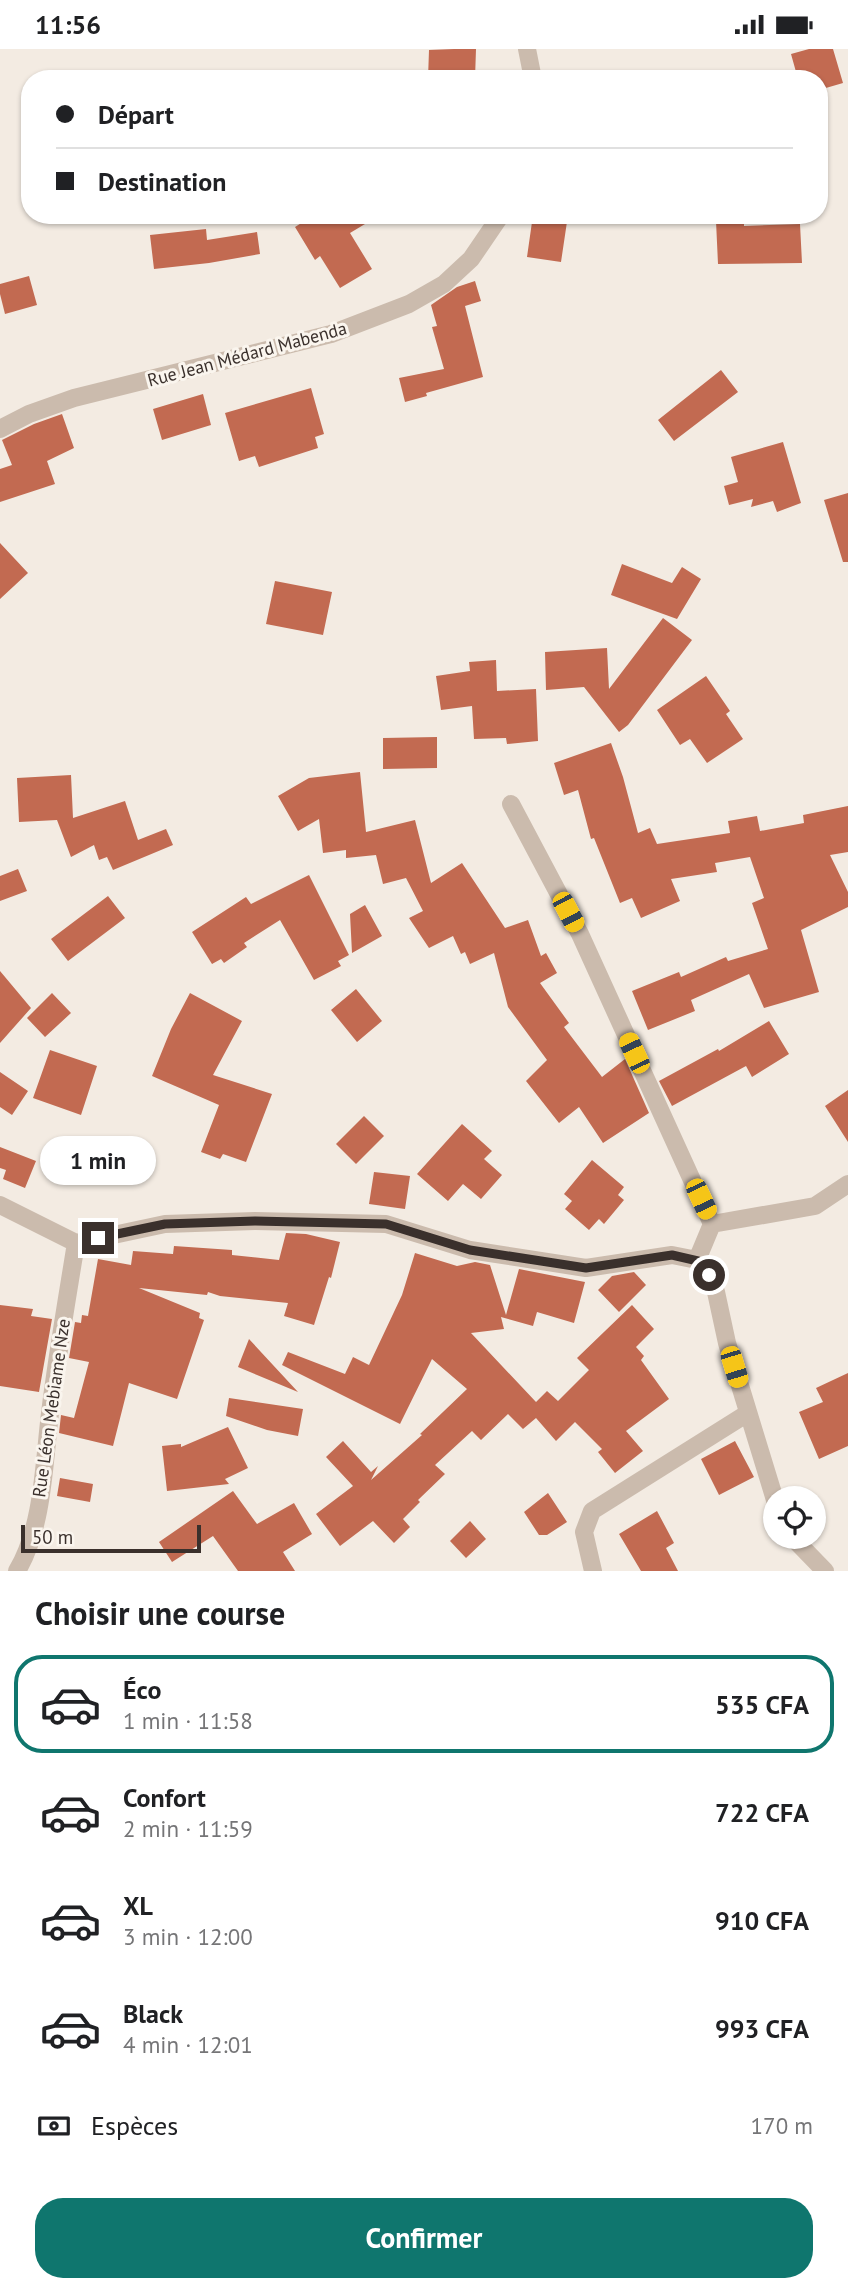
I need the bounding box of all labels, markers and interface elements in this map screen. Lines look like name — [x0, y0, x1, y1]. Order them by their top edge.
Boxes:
text: 11:56 — [35, 8, 101, 41]
text: Départ — [98, 98, 174, 131]
text: Destination — [98, 165, 226, 198]
street label: Rue Jean Médard Mabenda — [145, 316, 349, 392]
car — [549, 889, 588, 935]
car — [616, 1030, 653, 1076]
callout: 1 min — [40, 1137, 156, 1185]
text: 1 min — [70, 1146, 126, 1175]
car — [683, 1176, 720, 1222]
route end — [82, 1222, 114, 1254]
route start — [693, 1259, 725, 1291]
street label: Rue Léon Mebiame Nze — [27, 1317, 75, 1499]
car — [718, 1344, 751, 1390]
map controls — [763, 1486, 826, 1549]
button: locate — [763, 1486, 826, 1549]
scale bar — [21, 1522, 201, 1554]
text: 50 m — [32, 1525, 73, 1549]
text: Choisir une course — [35, 1592, 285, 1634]
icon: car — [39, 1673, 102, 1736]
text: Éco — [123, 1673, 161, 1706]
text: 535 CFA — [715, 1688, 809, 1721]
text: 1 min · 11:58 — [123, 1706, 253, 1735]
icon: car — [39, 1781, 102, 1844]
text: Confort — [123, 1781, 206, 1814]
text: 722 CFA — [715, 1796, 809, 1829]
text: 2 min · 11:59 — [123, 1814, 253, 1843]
icon: car — [39, 1889, 102, 1952]
text: XL — [123, 1889, 153, 1922]
text: 910 CFA — [715, 1904, 809, 1937]
text: 3 min · 12:00 — [123, 1922, 253, 1951]
icon: car — [39, 1997, 102, 2060]
text: Black — [123, 1997, 183, 2030]
text: 993 CFA — [715, 2012, 809, 2045]
text: 4 min · 12:01 — [123, 2030, 253, 2059]
icon: cash — [35, 2107, 73, 2145]
text: Espèces — [91, 2109, 178, 2142]
text: 170 m — [751, 2111, 813, 2140]
button: Confirmer — [35, 2198, 813, 2278]

